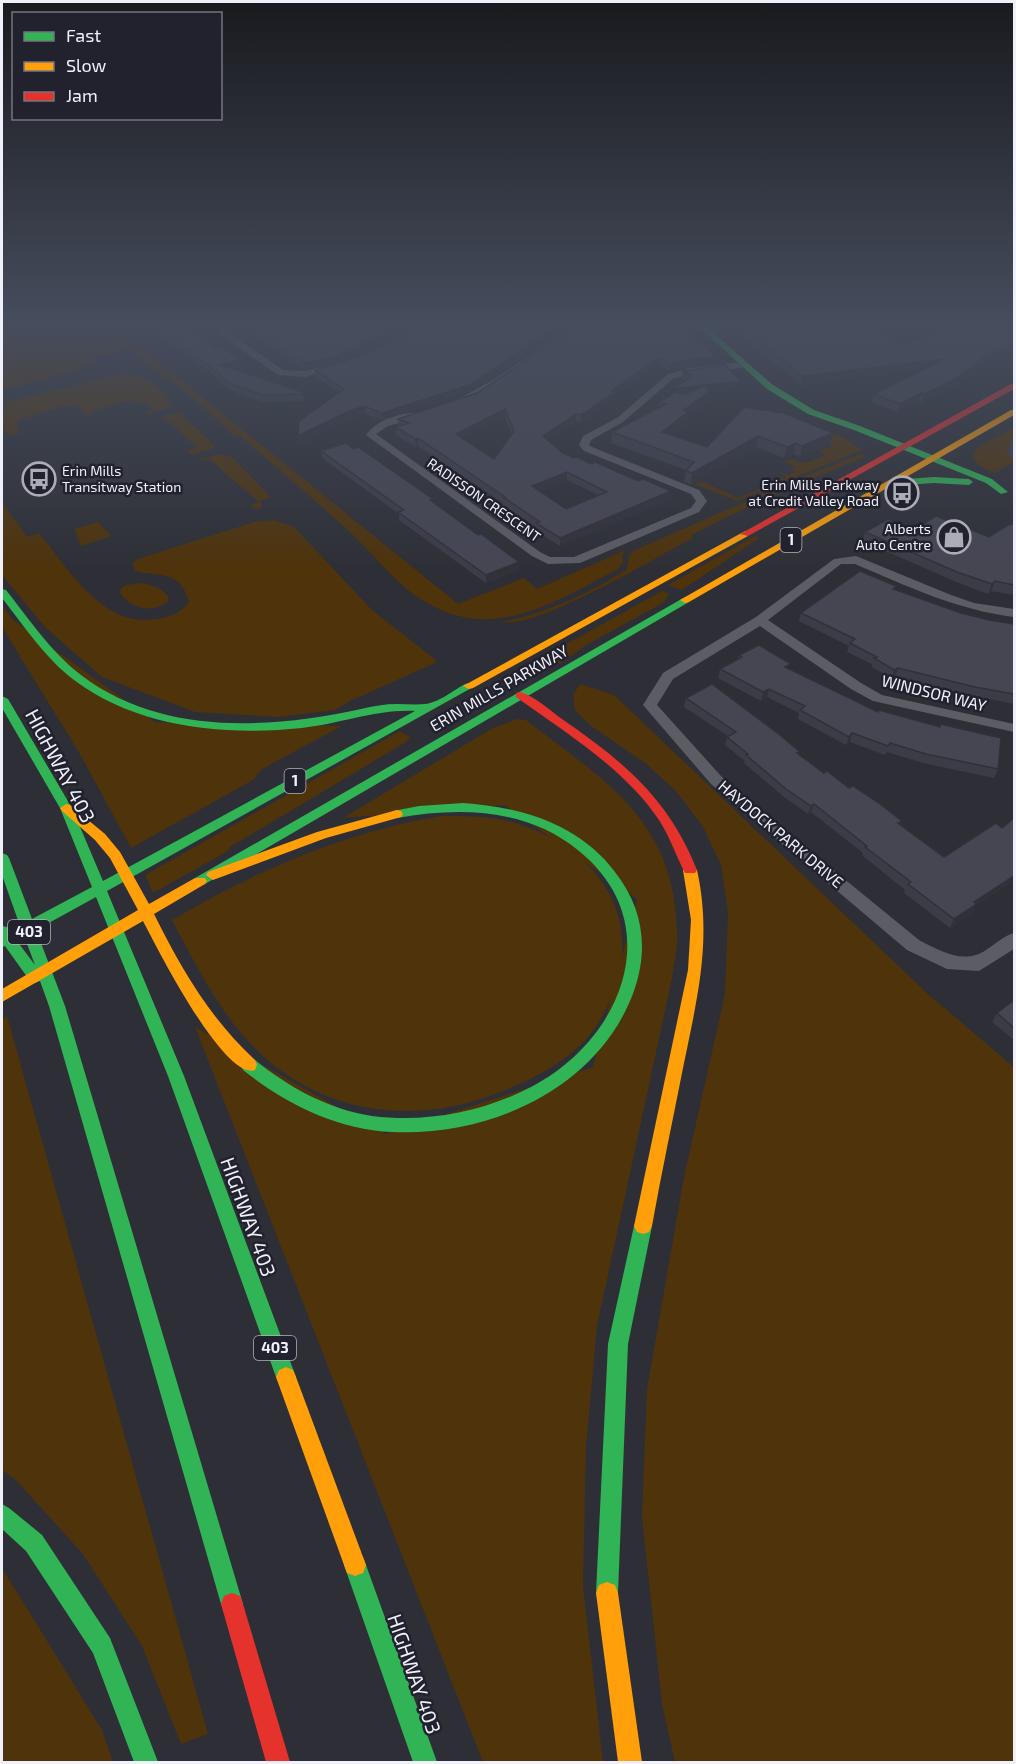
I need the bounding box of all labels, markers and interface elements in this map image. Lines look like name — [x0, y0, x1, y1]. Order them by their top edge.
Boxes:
legend — [12, 12, 222, 120]
text: Fast — [66, 24, 101, 46]
text: Slow — [66, 54, 107, 76]
text: Jam — [66, 84, 98, 106]
street label: RADISSON CRESCENT — [424, 454, 544, 545]
bus stop icon: Erin Mills Transitway Station — [21, 461, 57, 497]
place label: Erin Mills Transitway Station — [62, 462, 181, 495]
bus stop icon: Erin Mills Parkway at Credit Valley Road — [884, 475, 920, 511]
place label: Erin Mills Parkway at Credit Valley Road — [748, 476, 880, 509]
shop icon: Alberts Auto Centre — [936, 519, 972, 555]
place label: Alberts Auto Centre — [856, 520, 931, 553]
road number: 1 — [780, 528, 802, 552]
street label: ERIN MILLS PARKWAY — [426, 640, 571, 735]
street label: WINDSOR WAY — [880, 670, 988, 715]
street label: HIGHWAY 403 — [21, 705, 101, 826]
road number: 1 — [284, 769, 306, 793]
street label: HAYDOCK PARK DRIVE — [715, 776, 848, 891]
road number: 403 — [8, 920, 50, 944]
street label: HIGHWAY 403 — [216, 1154, 282, 1280]
road number: 403 — [254, 1336, 296, 1360]
street label: HIGHWAY 403 — [383, 1611, 447, 1737]

